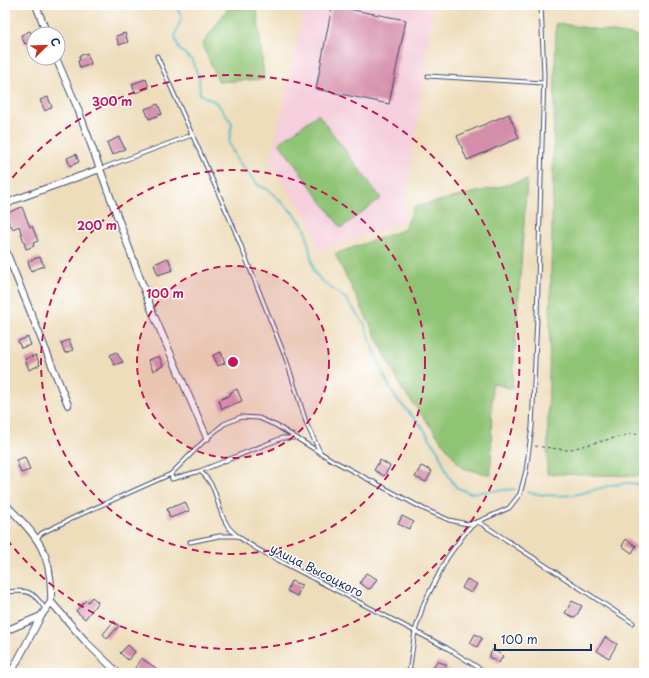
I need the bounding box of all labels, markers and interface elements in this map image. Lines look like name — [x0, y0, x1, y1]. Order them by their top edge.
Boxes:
north arrow — [26, 26, 66, 66]
text: С — [46, 35, 65, 49]
text: 300 m — [92, 92, 132, 110]
text: 200 m — [77, 216, 117, 234]
text: 100 m — [146, 284, 184, 302]
centre of rings — [226, 355, 240, 369]
street label: улица Высоцкого — [267, 539, 367, 601]
scale bar — [495, 626, 591, 652]
text: 100 m — [501, 630, 538, 648]

